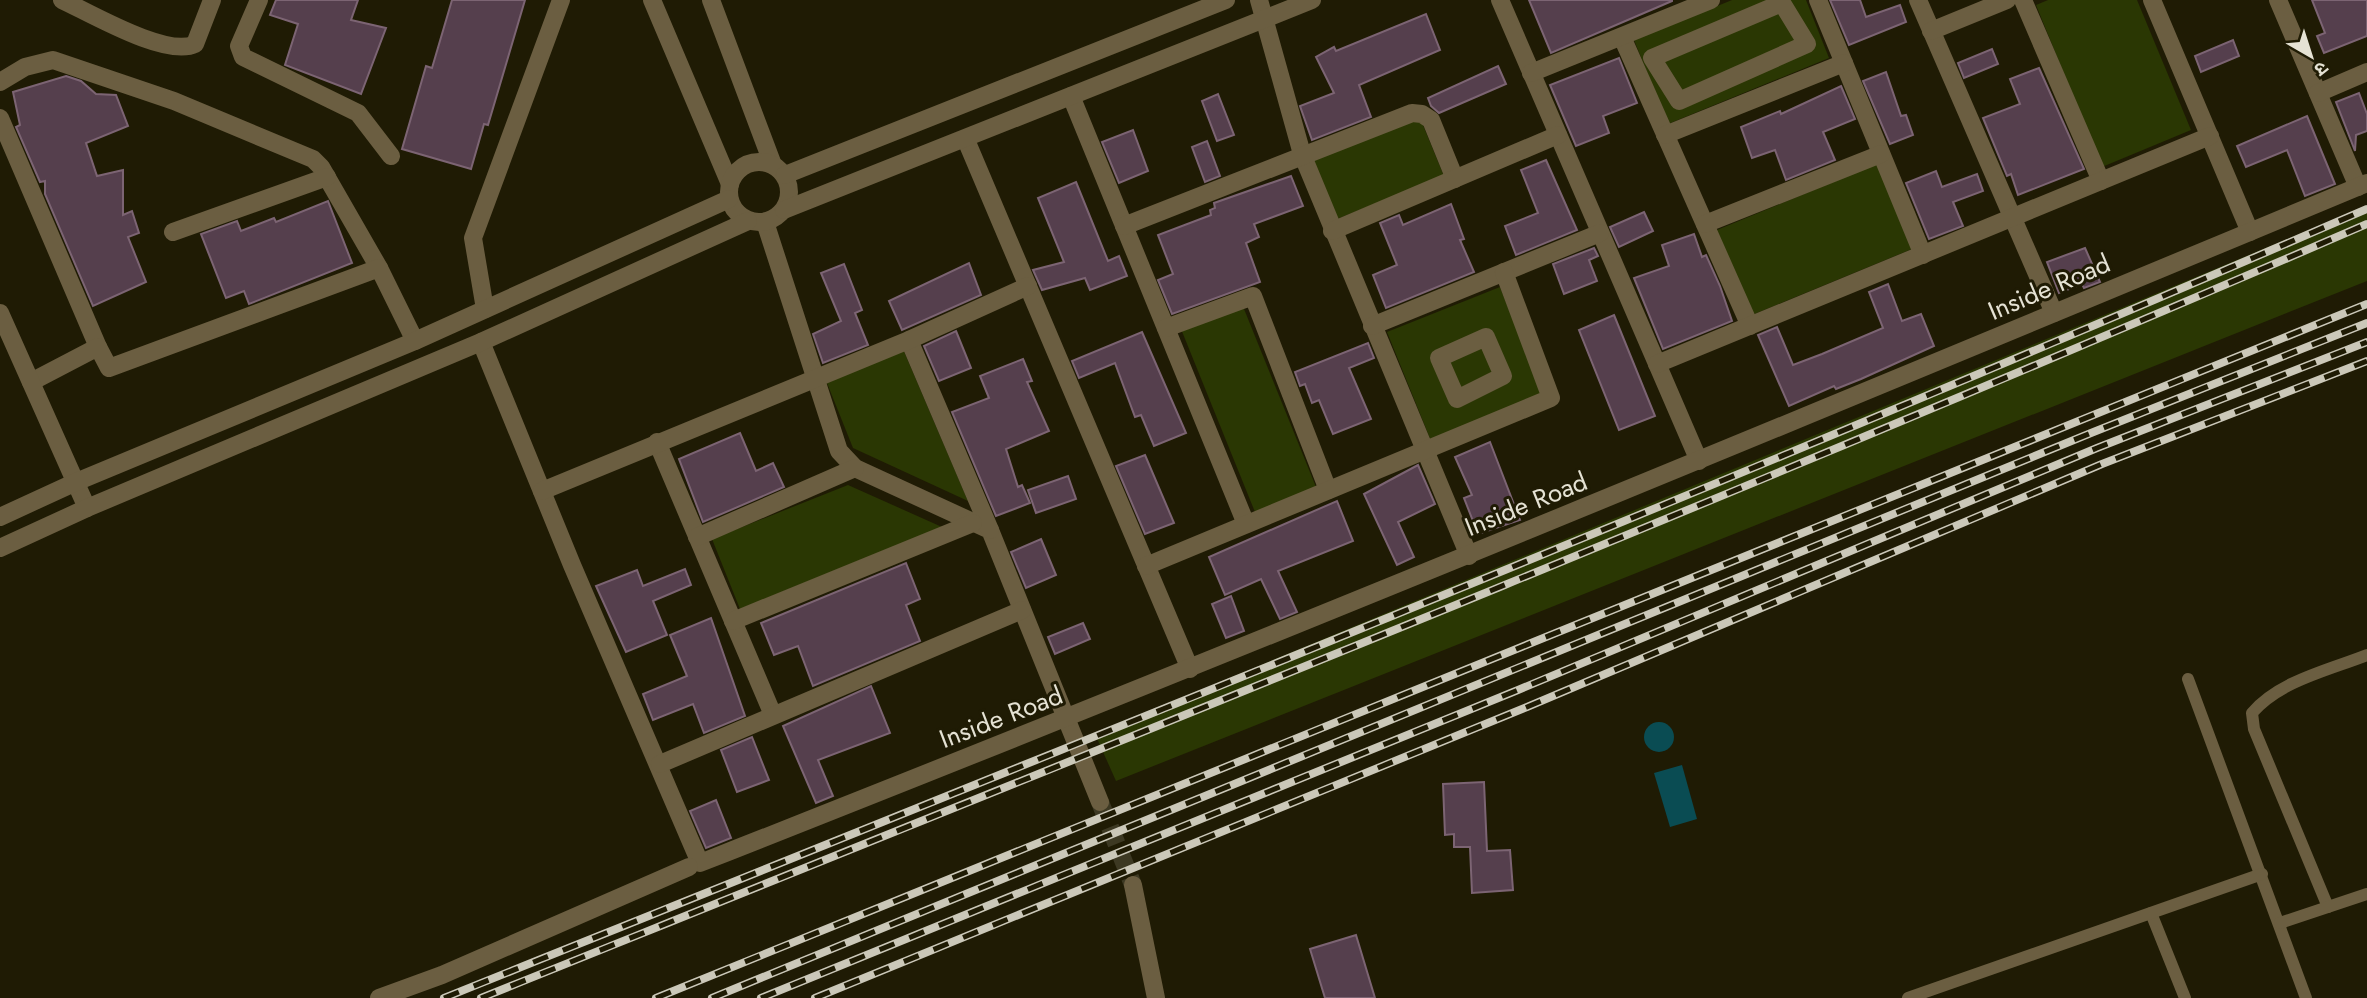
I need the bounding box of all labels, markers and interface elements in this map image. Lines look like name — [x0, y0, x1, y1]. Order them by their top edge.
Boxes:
north arrow — [2276, 21, 2346, 91]
text: उ — [2308, 55, 2334, 83]
street label: Inside Road — [1982, 244, 2116, 330]
street label: Inside Road — [1459, 462, 1593, 546]
street label: Inside Road — [934, 676, 1068, 758]

